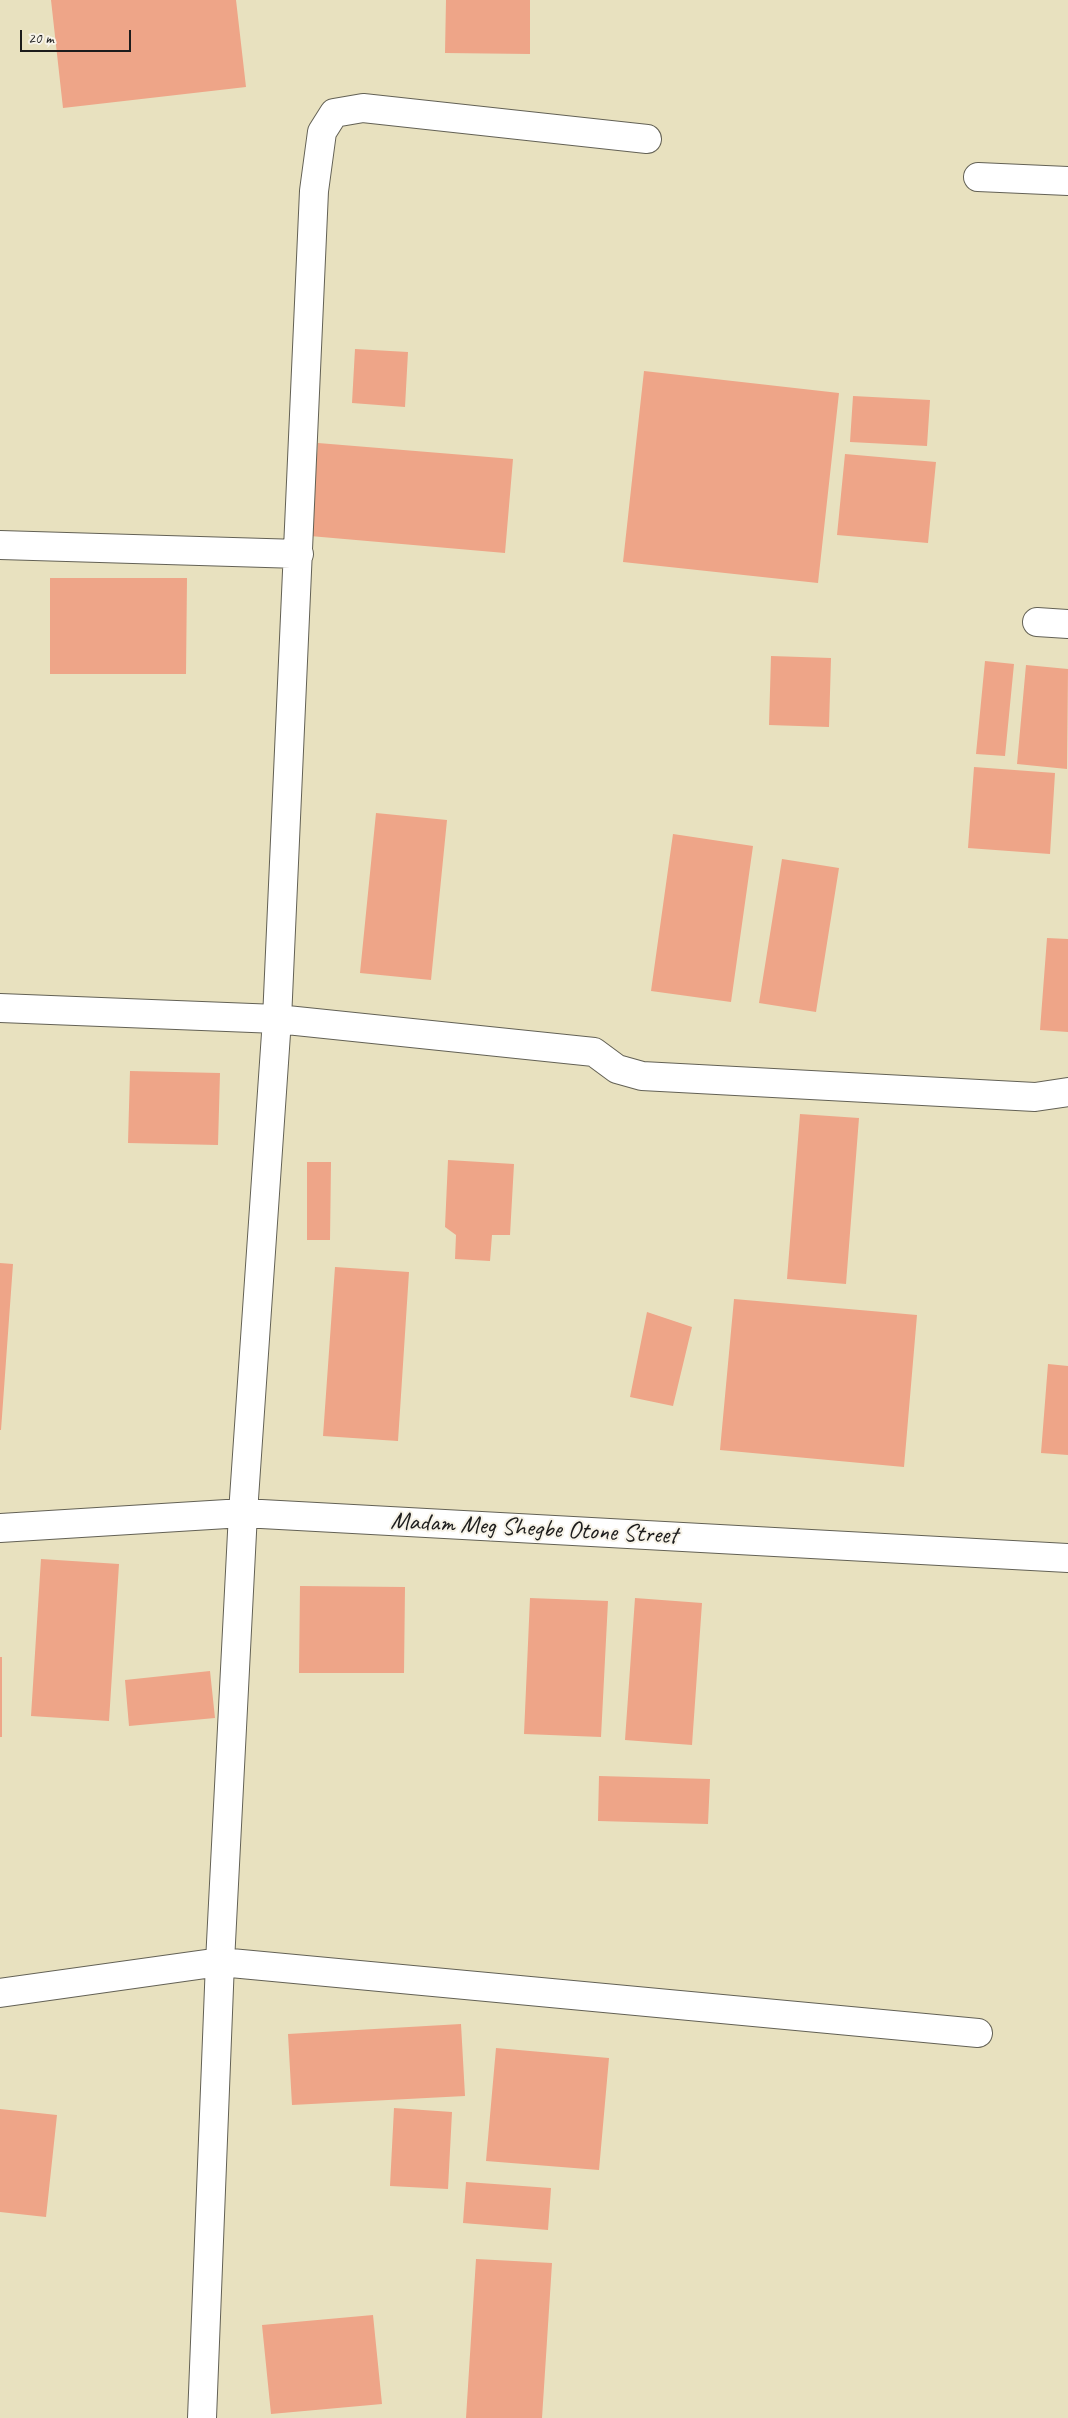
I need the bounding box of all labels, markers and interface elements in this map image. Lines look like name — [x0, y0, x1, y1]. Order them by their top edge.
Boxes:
scale bar — [22, 20, 134, 52]
text: 20 m — [28, 29, 54, 48]
street label: Madam Meg Shegbe Otone Street — [390, 1507, 678, 1551]

